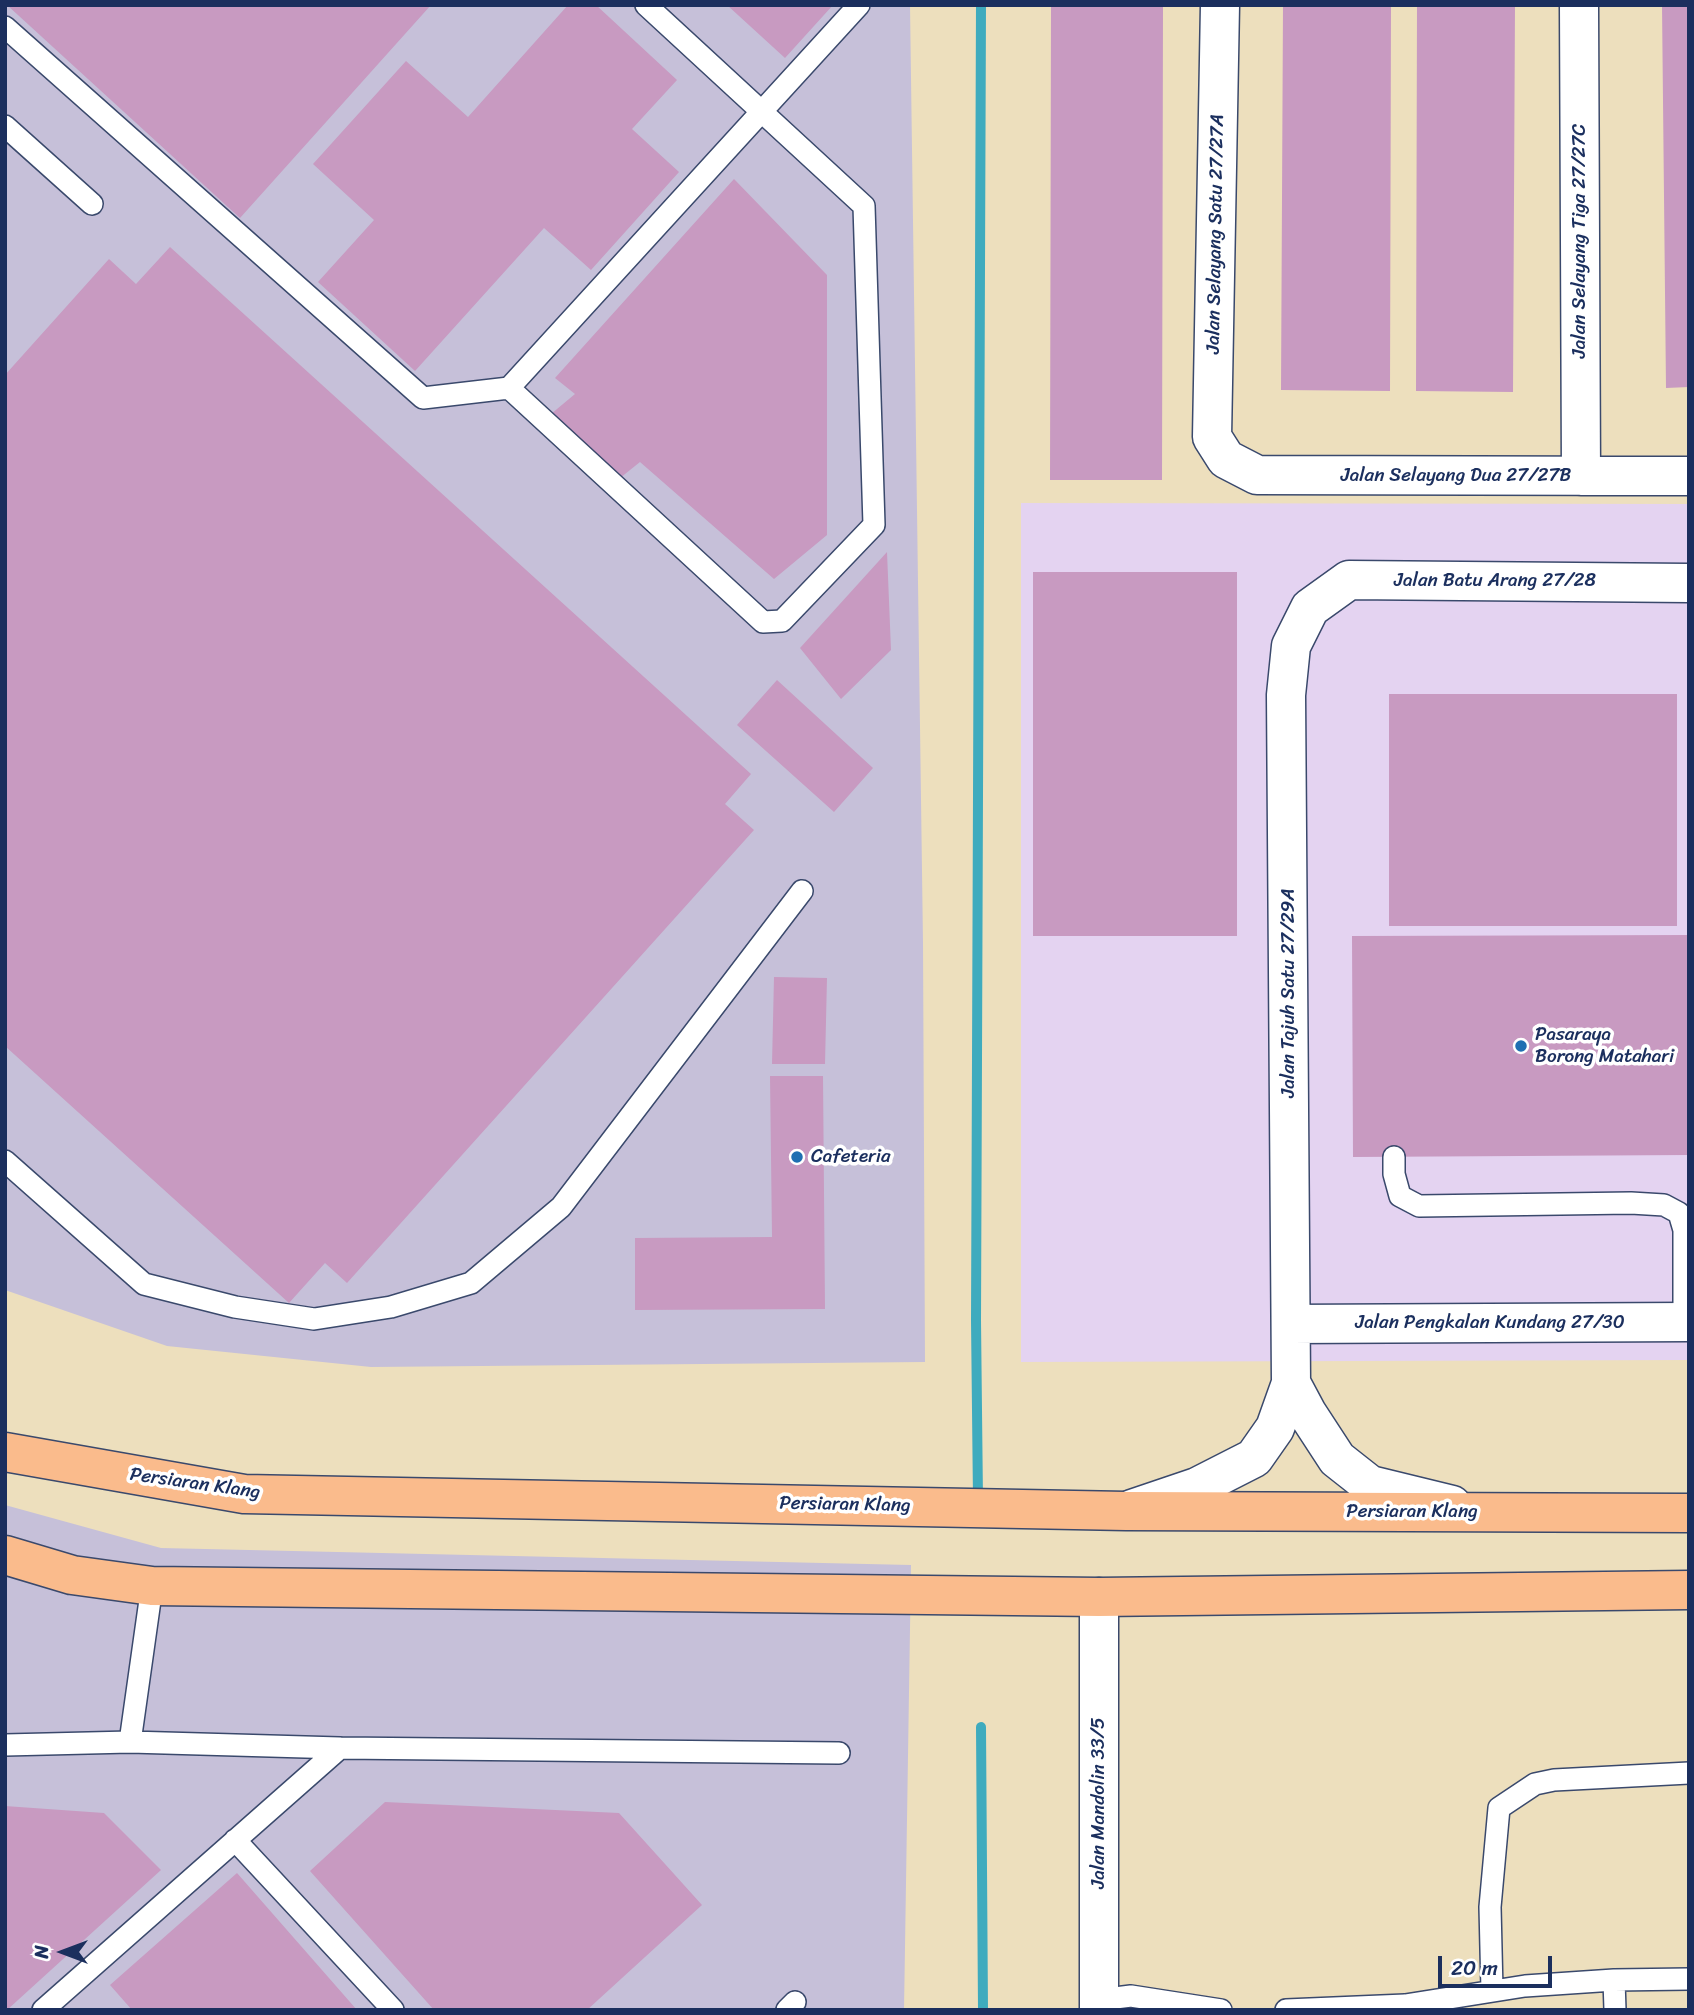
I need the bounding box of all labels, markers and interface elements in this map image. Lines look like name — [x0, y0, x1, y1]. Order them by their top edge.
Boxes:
street label: Jalan Selayang Satu 27/27A — [1203, 114, 1229, 354]
street label: Jalan Selayang Tiga 27/27C — [1569, 124, 1591, 358]
street label: Jalan Selayang Dua 27/27B — [1341, 465, 1571, 487]
street label: Jalan Batu Arang 27/28 — [1394, 570, 1596, 592]
street label: Jalan Tajuh Satu 27/29A — [1278, 888, 1300, 1098]
place label: Pasaraya Borong Matahari — [1535, 1024, 1674, 1068]
marker: Pasaraya Borong Matahari — [1513, 1038, 1529, 1054]
place label: Cafeteria — [811, 1146, 891, 1168]
marker: Cafeteria — [789, 1149, 805, 1165]
street label: Jalan Pengkalan Kundang 27/30 — [1355, 1312, 1625, 1334]
street label: Persiaran Klang — [128, 1464, 262, 1504]
street label: Persiaran Klang — [779, 1492, 911, 1518]
street label: Persiaran Klang — [1346, 1501, 1478, 1523]
street label: Jalan Mandolin 33/5 — [1088, 1717, 1110, 1889]
north arrow — [28, 1917, 98, 1987]
scale bar — [1442, 1941, 1556, 1985]
text: N — [25, 1945, 58, 1959]
text: 20 m — [1451, 1949, 1498, 1987]

